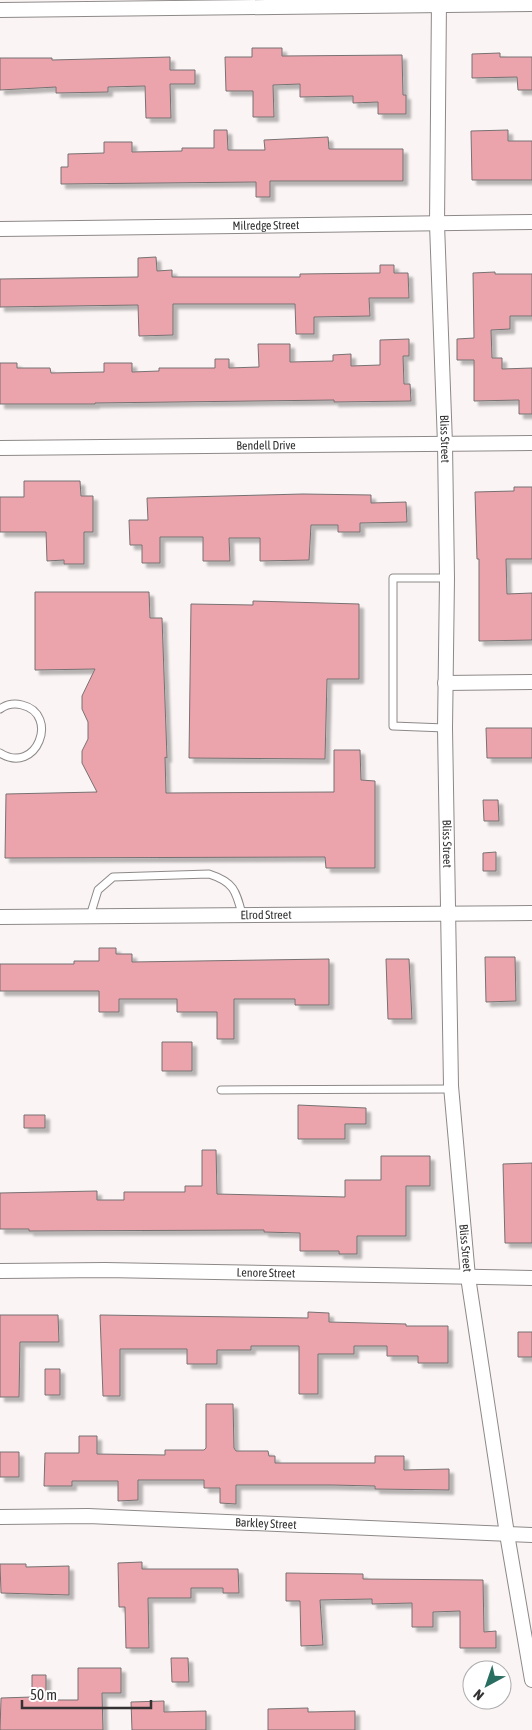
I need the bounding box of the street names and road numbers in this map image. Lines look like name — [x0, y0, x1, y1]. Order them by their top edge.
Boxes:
street label: Milredge Street — [232, 218, 300, 233]
street label: Bliss Street — [437, 415, 452, 464]
street label: Bendell Drive — [236, 438, 296, 453]
street label: Bliss Street — [440, 820, 454, 869]
street label: Elrod Street — [240, 908, 292, 922]
street label: Bliss Street — [456, 1224, 475, 1273]
street label: Lenore Street — [237, 1265, 296, 1281]
street label: Barkley Street — [235, 1515, 297, 1532]

